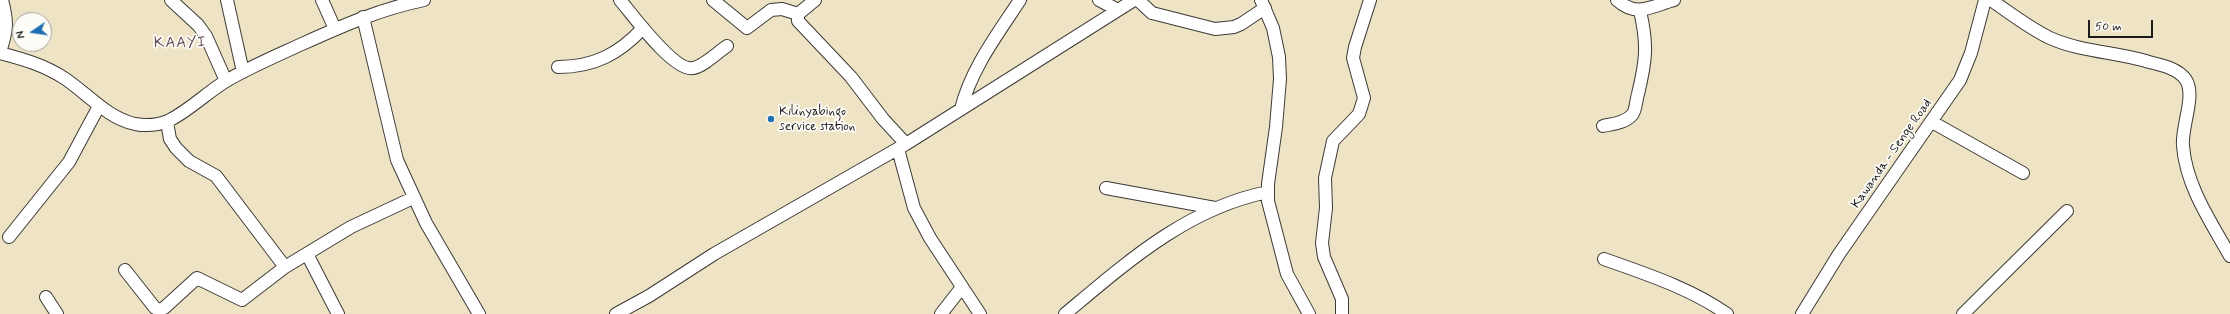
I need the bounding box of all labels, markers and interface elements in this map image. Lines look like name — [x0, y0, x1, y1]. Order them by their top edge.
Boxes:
north arrow — [12, 12, 52, 52]
scale bar — [2090, 12, 2155, 38]
text: 50 m — [2095, 19, 2122, 35]
text: N — [14, 29, 29, 40]
district label: KAAYI — [156, 35, 204, 53]
street label: Kawanda - Senge Road — [1848, 96, 1936, 212]
place label: Kilinyabingo service station — [779, 104, 855, 135]
marker: Kilinyabingo service station — [766, 114, 776, 124]

